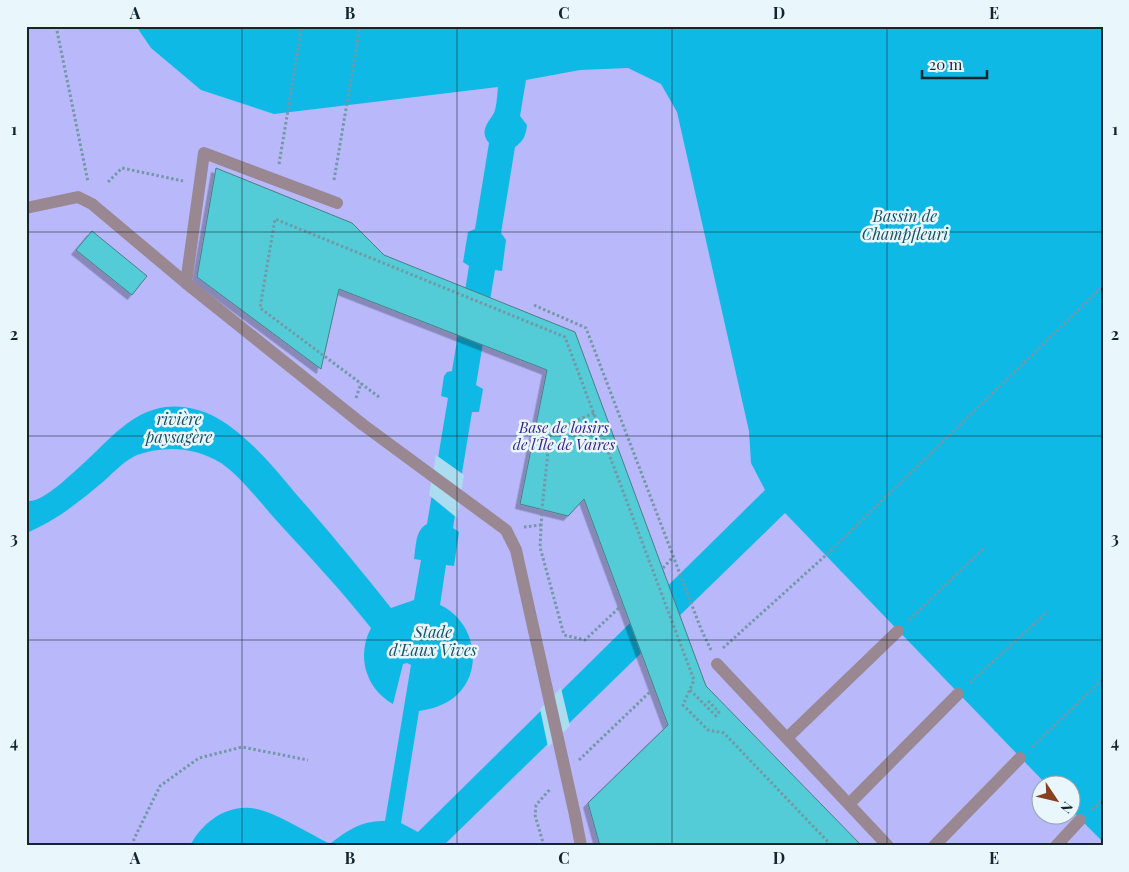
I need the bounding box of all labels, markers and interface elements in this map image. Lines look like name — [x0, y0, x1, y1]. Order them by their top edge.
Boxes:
text: A — [129, 2, 141, 23]
text: B — [345, 2, 356, 23]
text: C — [558, 2, 570, 23]
text: D — [773, 2, 785, 23]
text: E — [989, 2, 999, 23]
scale bar — [922, 48, 986, 80]
text: 20 m — [929, 54, 963, 74]
text: 1 — [11, 118, 17, 139]
text: 1 — [1112, 118, 1118, 139]
water label: Bassin de Champfleuri — [862, 205, 949, 244]
text: 2 — [10, 323, 18, 344]
text: 2 — [1111, 323, 1119, 344]
water label: rivière paysagère — [144, 408, 213, 447]
park label: Base de loisirs de l'Île de Vaires — [513, 417, 615, 454]
text: 3 — [10, 527, 18, 548]
text: 3 — [1111, 527, 1119, 548]
water label: Stade d'Eaux Vives — [389, 621, 477, 660]
text: 4 — [10, 731, 18, 752]
text: 4 — [1111, 731, 1119, 752]
north arrow — [1032, 774, 1082, 824]
text: N — [1056, 798, 1078, 817]
text: A — [129, 847, 141, 868]
text: B — [345, 847, 356, 868]
text: C — [558, 847, 570, 868]
text: D — [773, 847, 785, 868]
text: E — [989, 847, 999, 868]

